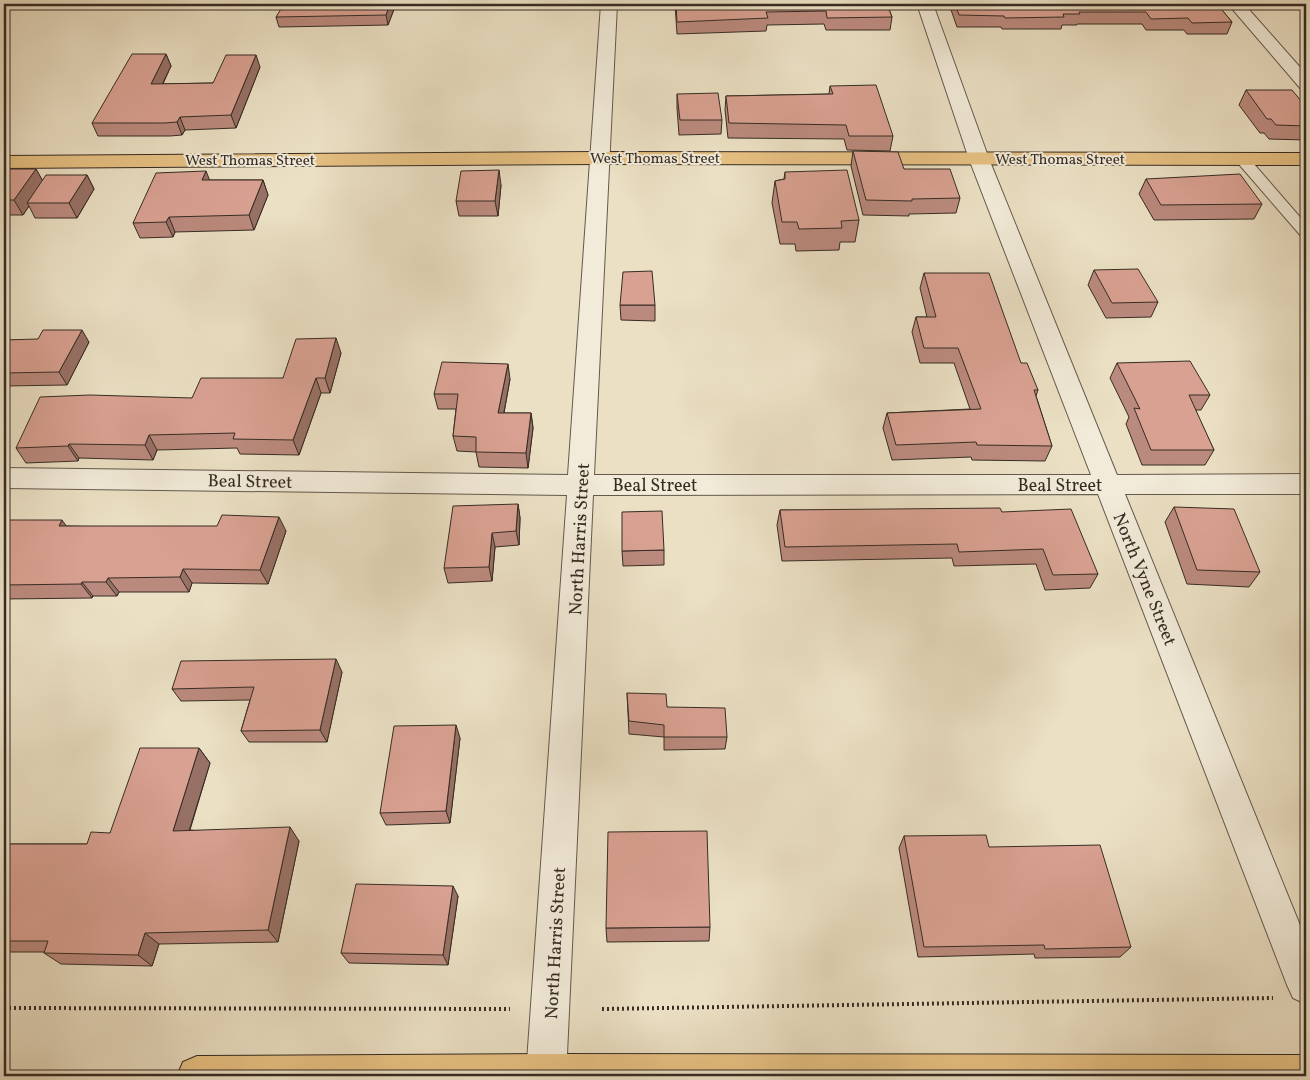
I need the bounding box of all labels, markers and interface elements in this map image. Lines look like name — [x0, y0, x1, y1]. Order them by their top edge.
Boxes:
street label: West Thomas Street — [590, 149, 720, 170]
street label: West Thomas Street — [995, 150, 1125, 171]
street label: West Thomas Street — [185, 151, 315, 172]
street label: North Harris Street — [564, 462, 597, 616]
street label: Beal Street — [207, 469, 293, 496]
street label: Beal Street — [613, 474, 697, 499]
street label: Beal Street — [1018, 474, 1102, 499]
street label: North Vyne Street — [1106, 509, 1182, 650]
street label: North Harris Street — [540, 866, 573, 1020]

